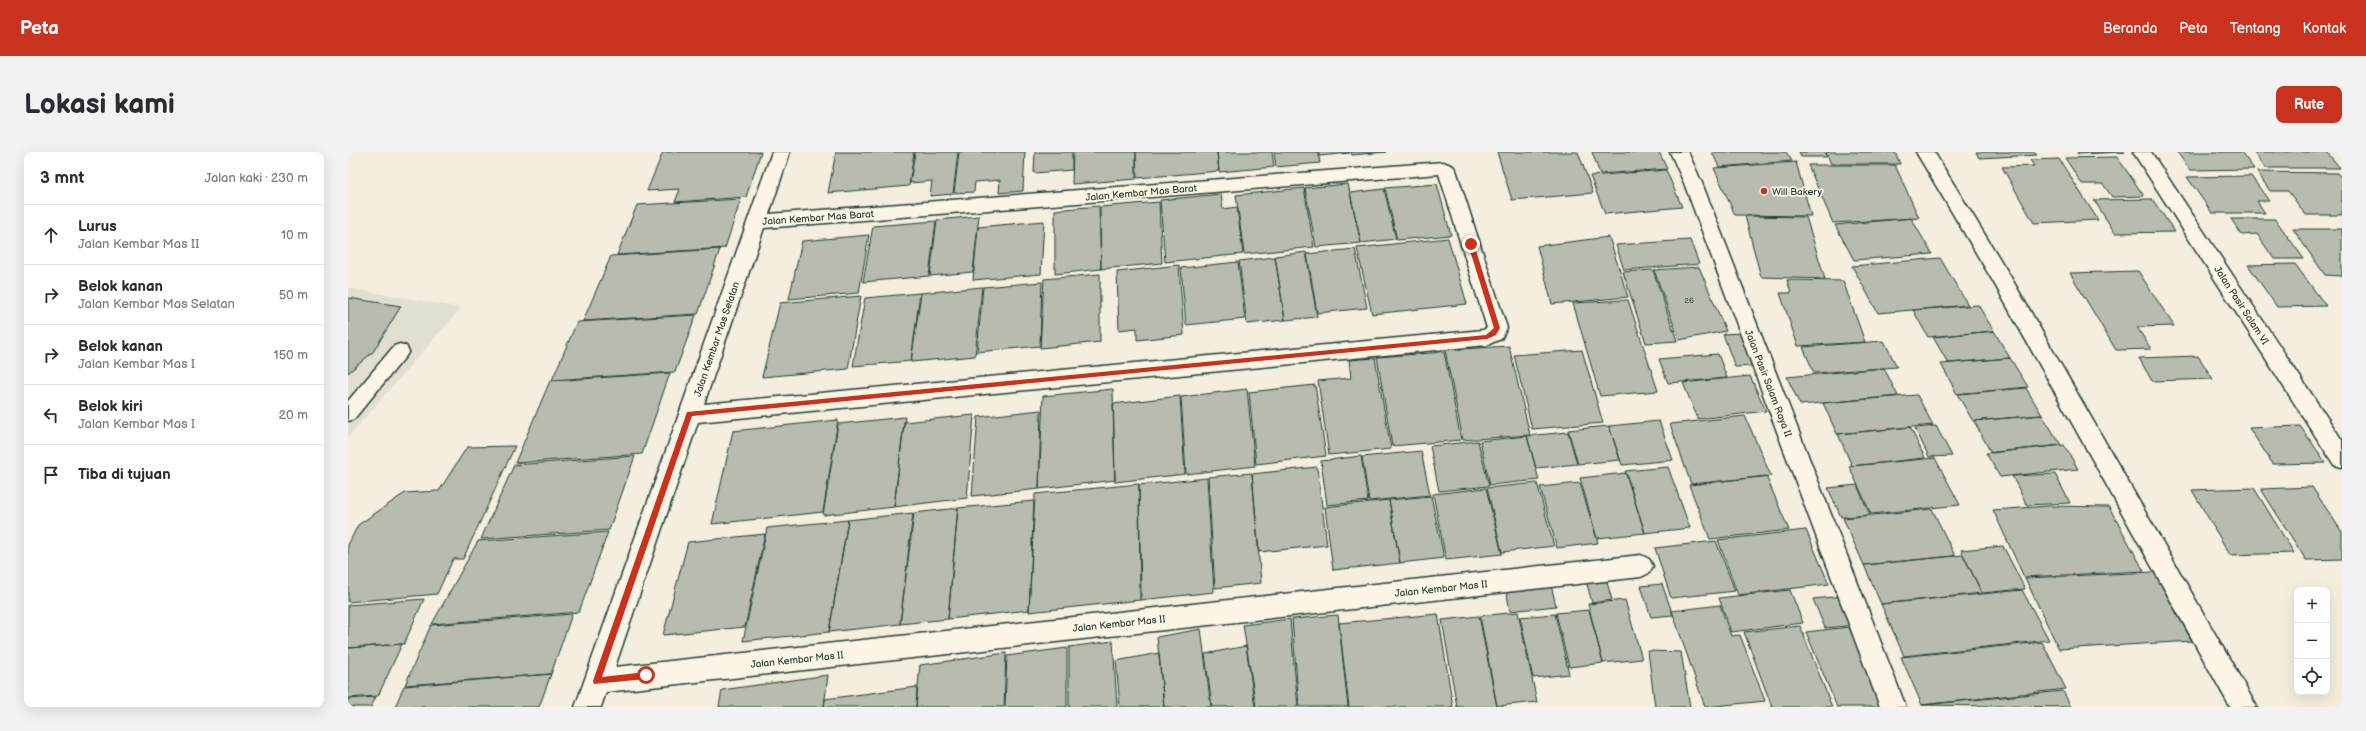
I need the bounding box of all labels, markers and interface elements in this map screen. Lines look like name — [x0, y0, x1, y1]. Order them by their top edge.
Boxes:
text: Peta — [20, 17, 59, 40]
text: Beranda — [2103, 20, 2157, 37]
text: Peta — [2179, 20, 2208, 37]
text: Tentang — [2230, 20, 2281, 37]
text: Kontak — [2303, 20, 2346, 37]
button: Rute — [2276, 86, 2342, 123]
text: Lokasi kami — [24, 88, 175, 121]
text: 3 mnt — [40, 168, 84, 188]
text: Jalan kaki · 230 m — [204, 170, 308, 186]
street label: Jalan Kembar Mas Barat — [1085, 182, 1197, 204]
marker: Will Bakery — [1759, 186, 1769, 196]
place label: Will Bakery — [1772, 186, 1822, 198]
street label: Jalan Kembar Mas Barat — [762, 208, 874, 228]
text: Lurus — [78, 217, 117, 236]
icon: ahead — [40, 224, 62, 246]
text: 10 m — [281, 227, 308, 243]
route end — [1462, 235, 1480, 253]
text: Jalan Kembar Mas II — [78, 236, 199, 252]
street label: Jalan Pasir Salam VI — [2211, 264, 2271, 347]
text: Belok kanan — [78, 277, 163, 296]
street label: Jalan Kembar Mas Selatan — [692, 280, 742, 398]
icon: right — [40, 284, 62, 306]
text: 50 m — [279, 287, 308, 303]
text: Jalan Kembar Mas Selatan — [78, 296, 235, 312]
house number: 26 — [1684, 296, 1694, 305]
street label: Jalan Pasir Salam Raya II — [1742, 328, 1794, 439]
text: Belok kanan — [78, 337, 163, 356]
icon: right — [40, 344, 62, 366]
text: 150 m — [274, 347, 308, 363]
text: Jalan Kembar Mas I — [78, 356, 195, 372]
text: Belok kiri — [78, 397, 143, 416]
icon: left — [40, 404, 62, 426]
text: 20 m — [278, 407, 308, 423]
text: Jalan Kembar Mas I — [78, 416, 195, 432]
icon: arrive — [40, 464, 62, 486]
text: Tiba di tujuan — [78, 465, 171, 484]
street label: Jalan Kembar Mas II — [1394, 578, 1488, 600]
map controls — [2294, 587, 2330, 695]
button: + — [2294, 587, 2330, 623]
street label: Jalan Kembar Mas II — [1072, 613, 1166, 635]
button: − — [2294, 623, 2330, 659]
street label: Jalan Kembar Mas II — [750, 649, 844, 671]
button: locate — [2294, 659, 2330, 695]
route start — [637, 666, 655, 684]

